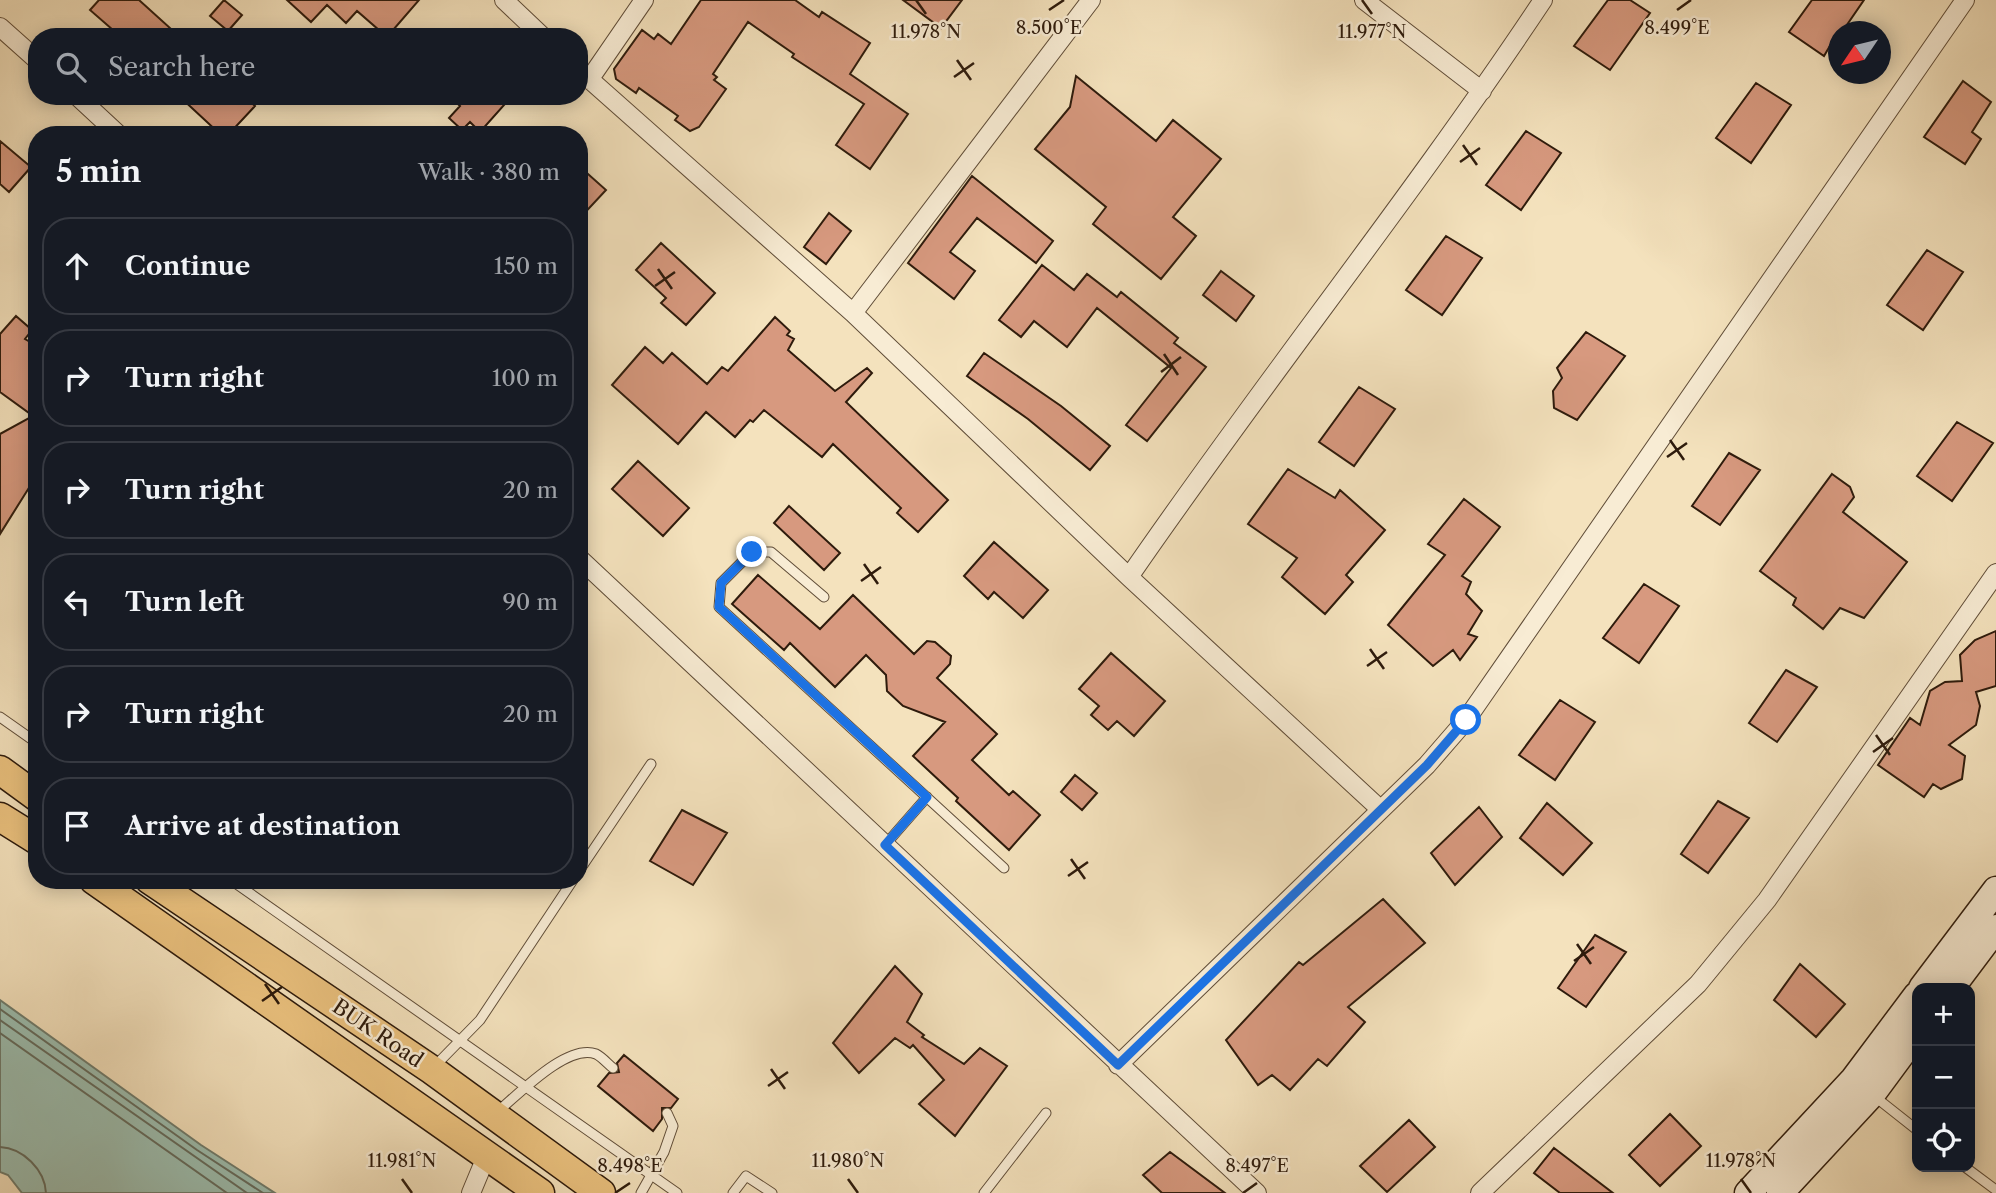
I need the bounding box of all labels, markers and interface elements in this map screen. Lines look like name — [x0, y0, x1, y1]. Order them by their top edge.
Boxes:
text: 8.500°E — [1016, 17, 1082, 39]
text: 8.499°E — [1644, 17, 1710, 39]
text: 11.978°N — [891, 21, 961, 43]
text: 11.977°N — [1338, 21, 1406, 43]
north arrow — [1828, 21, 1891, 84]
search box — [28, 28, 588, 105]
icon: search — [52, 48, 90, 86]
text: Search here — [108, 51, 255, 83]
text: 5 min — [56, 153, 141, 190]
text: Walk · 380 m — [418, 158, 560, 186]
icon: ahead — [58, 247, 96, 285]
text: Continue — [125, 250, 250, 282]
text: 150 m — [494, 252, 558, 280]
icon: right — [58, 359, 96, 397]
text: Turn right — [125, 362, 264, 394]
text: 100 m — [492, 364, 558, 392]
icon: right — [58, 471, 96, 509]
text: Turn right — [125, 474, 264, 506]
text: 20 m — [503, 476, 558, 504]
route end — [736, 536, 767, 567]
icon: left — [58, 583, 96, 621]
text: Turn left — [125, 586, 244, 618]
text: 90 m — [502, 588, 558, 616]
icon: right — [58, 695, 96, 733]
text: Turn right — [125, 698, 264, 730]
text: 20 m — [503, 700, 558, 728]
route start — [1450, 704, 1481, 735]
icon: arrive — [58, 807, 96, 845]
text: Arrive at destination — [125, 810, 400, 842]
map controls — [1912, 983, 1975, 1172]
button: + — [1912, 983, 1975, 1046]
street label: BUK Road — [328, 994, 428, 1073]
button: − — [1912, 1046, 1975, 1109]
button: locate — [1912, 1109, 1975, 1172]
text: 11.981°N — [368, 1150, 437, 1172]
text: 11.980°N — [812, 1150, 885, 1172]
text: 11.978°N — [1706, 1150, 1776, 1172]
text: 8.498°E — [597, 1155, 663, 1177]
text: 8.497°E — [1225, 1155, 1289, 1177]

